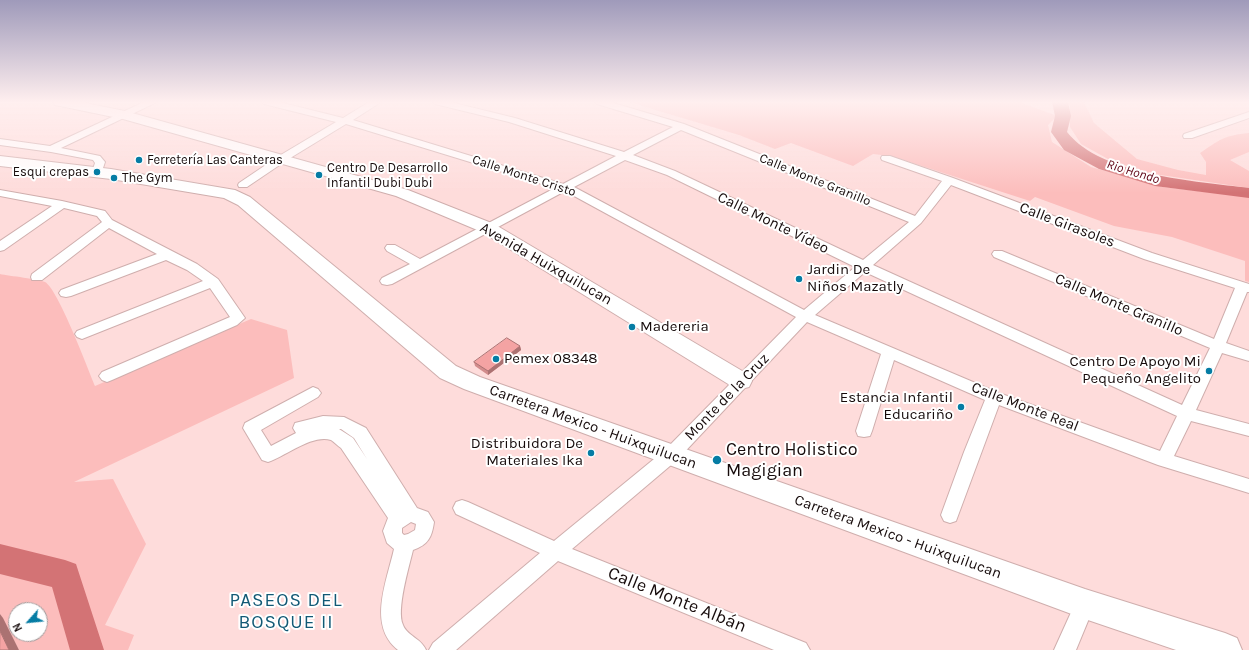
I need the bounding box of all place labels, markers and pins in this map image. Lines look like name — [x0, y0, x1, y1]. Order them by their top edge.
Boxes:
place label: Ferretería Las Canteras — [147, 152, 283, 168]
marker: Ferretería Las Canteras — [134, 155, 144, 165]
place label: Centro De Desarrollo Infantil Dubi Dubi — [327, 160, 448, 191]
place label: Esqui crepas — [13, 164, 89, 180]
marker: Esqui crepas — [92, 167, 102, 177]
place label: The Gym — [122, 170, 173, 186]
marker: Centro De Desarrollo Infantil Dubi Dubi — [314, 170, 324, 180]
marker: The Gym — [109, 173, 119, 183]
place label: Jardin De Niños Mazatly — [807, 261, 904, 296]
marker: Jardin De Niños Mazatly — [794, 274, 804, 284]
place label: Madereria — [640, 318, 709, 336]
marker: Madereria — [627, 322, 637, 332]
place label: Pemex 08348 — [504, 350, 598, 368]
place label: Centro De Apoyo Mi Pequeño Angelito — [1070, 353, 1201, 388]
marker: Pemex 08348 — [491, 354, 501, 364]
marker: Centro De Apoyo Mi Pequeño Angelito — [1204, 366, 1214, 376]
place label: Estancia Infantil Educariño — [840, 389, 953, 424]
marker: Estancia Infantil Educariño — [956, 402, 966, 412]
place label: Distribuidora De Materiales Ika — [471, 435, 583, 470]
place label: Centro Holistico Magigian — [726, 439, 858, 482]
marker: Distribuidora De Materiales Ika — [586, 448, 596, 458]
marker: Centro Holistico Magigian — [711, 454, 723, 466]

